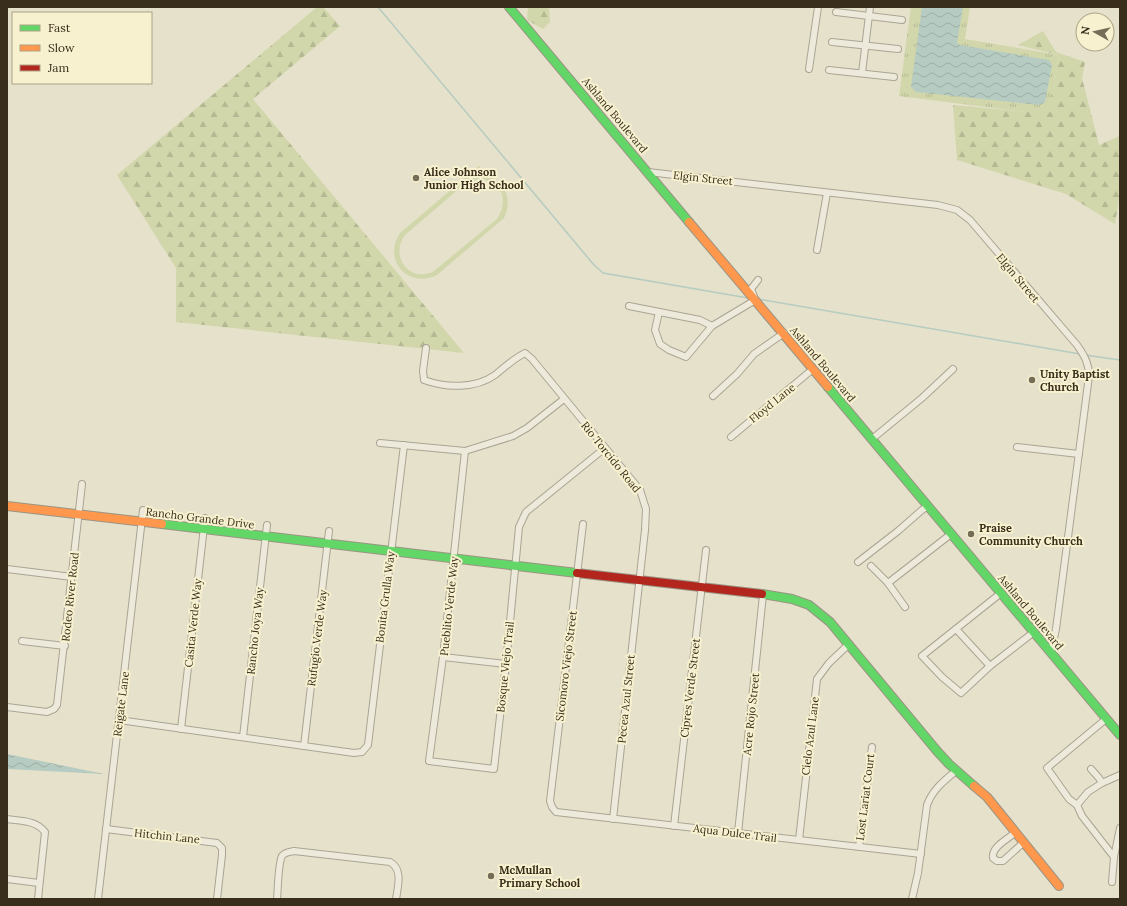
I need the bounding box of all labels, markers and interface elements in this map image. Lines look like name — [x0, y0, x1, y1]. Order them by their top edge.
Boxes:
legend — [12, 12, 152, 84]
north arrow — [1075, 12, 1115, 52]
text: Fast — [48, 20, 71, 35]
text: N — [1078, 25, 1093, 36]
text: Slow — [48, 40, 75, 55]
text: Jam — [47, 60, 69, 75]
street label: Ashland Boulevard — [579, 74, 651, 156]
place label: Alice Johnson Junior High School — [424, 165, 524, 192]
street label: Elgin Street — [672, 168, 734, 188]
marker: Alice Johnson Junior High School — [411, 173, 421, 183]
street label: Elgin Street — [993, 251, 1043, 306]
street label: Ashland Boulevard — [787, 323, 859, 405]
place label: Unity Baptist Church — [1040, 367, 1110, 394]
marker: Unity Baptist Church — [1027, 375, 1037, 385]
street label: Floyd Lane — [746, 380, 798, 426]
street label: Rio Torcido Road — [578, 419, 644, 496]
street label: Rancho Grande Drive — [145, 504, 255, 532]
place label: Praise Community Church — [979, 521, 1083, 548]
marker: Praise Community Church — [966, 529, 976, 539]
street label: Bonita Grulla Way — [372, 550, 398, 644]
street label: Rodeo River Road — [58, 551, 82, 642]
street label: Pueblito Verde Way — [437, 555, 461, 657]
street label: Ashland Boulevard — [995, 571, 1067, 653]
street label: Casita Verde Way — [181, 578, 205, 668]
street label: Rancho Joya Way — [243, 586, 267, 675]
street label: Rufugio Verde Way — [304, 589, 330, 687]
street label: Sicomoro Viejo Street — [552, 609, 580, 722]
street label: Bosque Viejo Trail — [493, 621, 517, 713]
street label: Cipres Verde Street — [677, 637, 703, 738]
street label: Pecea Azul Street — [614, 653, 638, 744]
street label: Reigate Lane — [110, 671, 132, 737]
street label: Acre Rojo Street — [740, 671, 762, 757]
street label: Cielo Azul Lane — [798, 696, 822, 776]
street label: Lost Lariat Court — [853, 752, 877, 841]
street label: Aqua Dulce Trail — [691, 821, 778, 845]
street label: Hitchin Lane — [133, 826, 201, 846]
place label: McMullan Primary School — [499, 863, 581, 890]
marker: McMullan Primary School — [486, 871, 496, 881]

